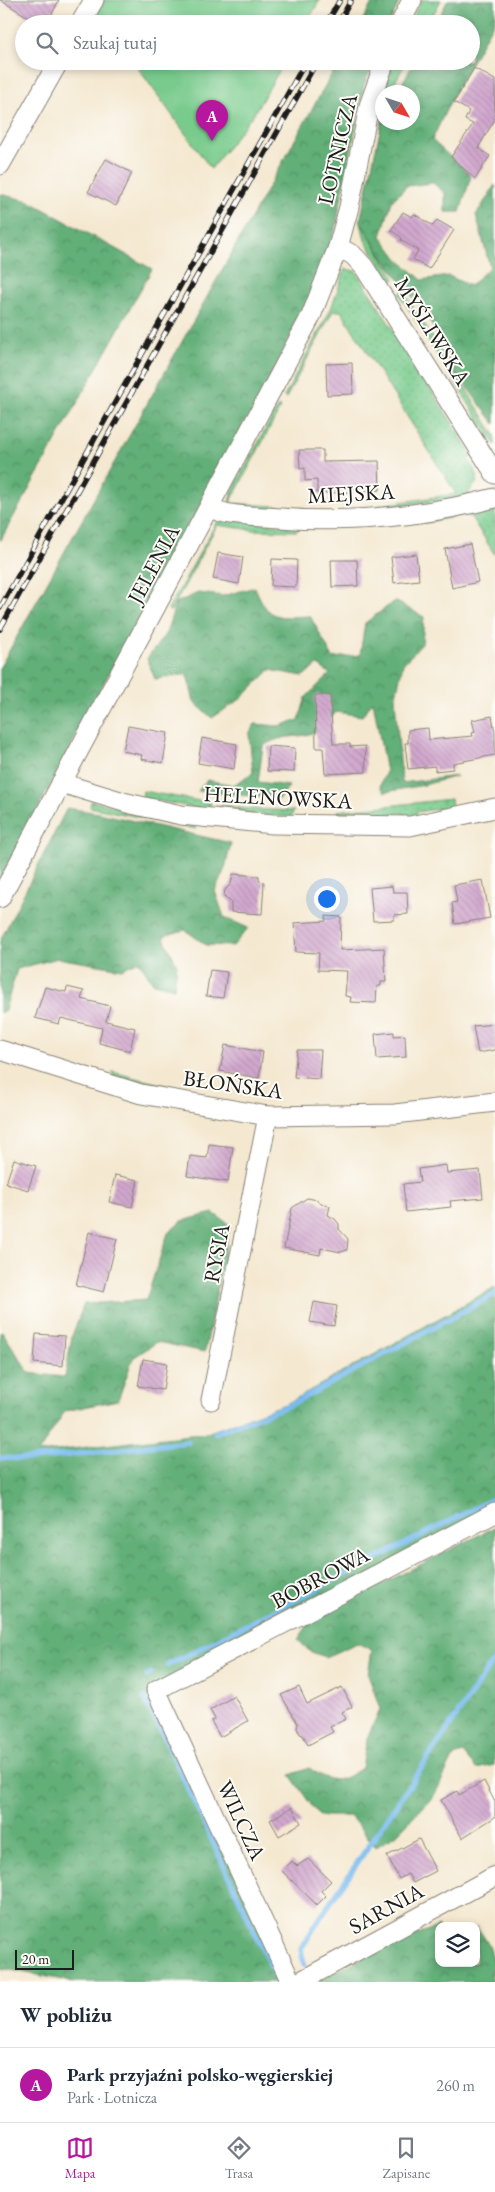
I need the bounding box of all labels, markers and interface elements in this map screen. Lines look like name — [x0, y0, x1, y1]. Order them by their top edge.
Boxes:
search box — [15, 15, 480, 70]
icon: search — [33, 29, 61, 57]
text: Szukaj tutaj — [73, 30, 157, 55]
north arrow — [375, 85, 420, 130]
street label: LOTNICZA — [311, 90, 364, 207]
pin: A — [196, 100, 228, 141]
street label: MYŚLIWSKA — [388, 271, 478, 392]
street label: MIEJSKA — [307, 477, 396, 510]
street label: JELENIA — [120, 519, 187, 610]
street label: HELENOWSKA — [203, 779, 354, 816]
your location — [314, 886, 340, 912]
street label: BŁOŃSKA — [181, 1063, 285, 1106]
street label: RYSIA — [197, 1220, 237, 1285]
street label: BOBROWA — [266, 1539, 375, 1615]
street label: WILCZA — [211, 1776, 273, 1865]
street label: SARNIA — [344, 1876, 429, 1941]
map controls — [435, 1922, 480, 1967]
button: layers — [435, 1922, 480, 1967]
scale bar — [15, 1947, 74, 1970]
text: 20 m — [22, 1950, 49, 1968]
text: W pobliżu — [20, 2001, 112, 2028]
text: Park przyjaźni polsko-węgierskiej — [67, 2062, 333, 2087]
text: A — [30, 2075, 42, 2096]
text: 260 m — [436, 2075, 475, 2096]
text: Park · Lotnicza — [67, 2087, 157, 2108]
tab: Mapa — [65, 2134, 95, 2182]
tab: Trasa — [225, 2134, 253, 2182]
tab: Zapisane — [383, 2134, 430, 2182]

